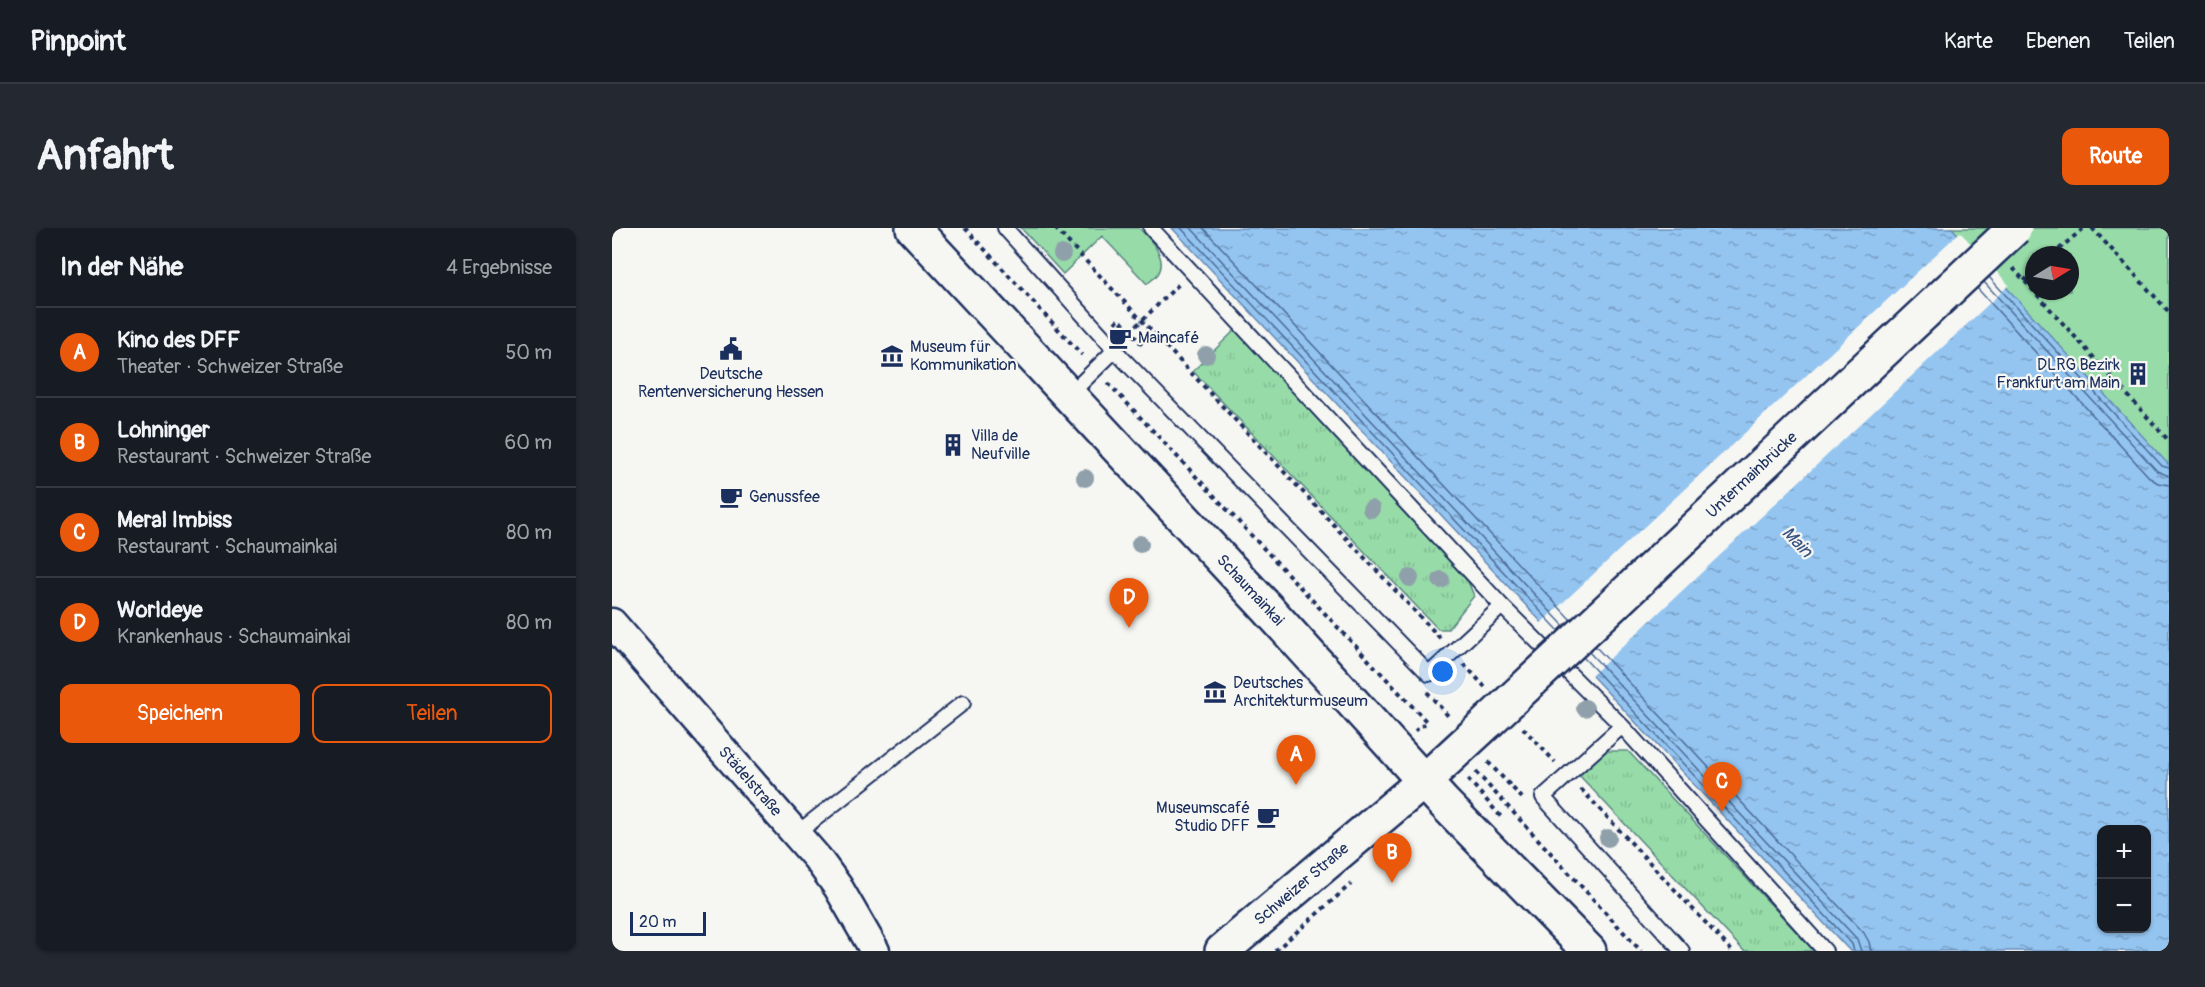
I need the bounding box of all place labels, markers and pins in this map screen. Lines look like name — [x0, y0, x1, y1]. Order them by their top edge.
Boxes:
cafe icon: Maincafé — [1107, 325, 1133, 351]
place label: Maincafé — [1138, 328, 1199, 348]
public building icon: Deutsche Rentenversicherung Hessen — [718, 336, 744, 362]
place label: Museum für Kommunikation — [910, 337, 1017, 375]
museum icon: Museum für Kommunikation — [879, 343, 905, 369]
place label: DLRG Bezirk Frankfurt am Main — [1997, 355, 2120, 393]
building icon: DLRG Bezirk Frankfurt am Main — [2125, 361, 2151, 387]
place label: Deutsche Rentenversicherung Hessen — [638, 364, 824, 402]
place label: Villa de Neufville — [971, 426, 1030, 464]
building icon: Villa de Neufville — [940, 432, 966, 458]
cafe icon: Genussfee — [718, 484, 744, 510]
place label: Genussfee — [749, 487, 820, 507]
pin: D — [1110, 578, 1148, 628]
place label: Deutsches Architekturmuseum — [1233, 673, 1368, 711]
museum icon: Deutsches Architekturmuseum — [1202, 679, 1228, 705]
pin: A — [1276, 736, 1316, 785]
pin: C — [1702, 762, 1742, 812]
place label: Museumscafé Studio DFF — [1156, 798, 1250, 836]
cafe icon: Museumscafé Studio DFF — [1255, 804, 1281, 830]
pin: B — [1372, 834, 1412, 883]

